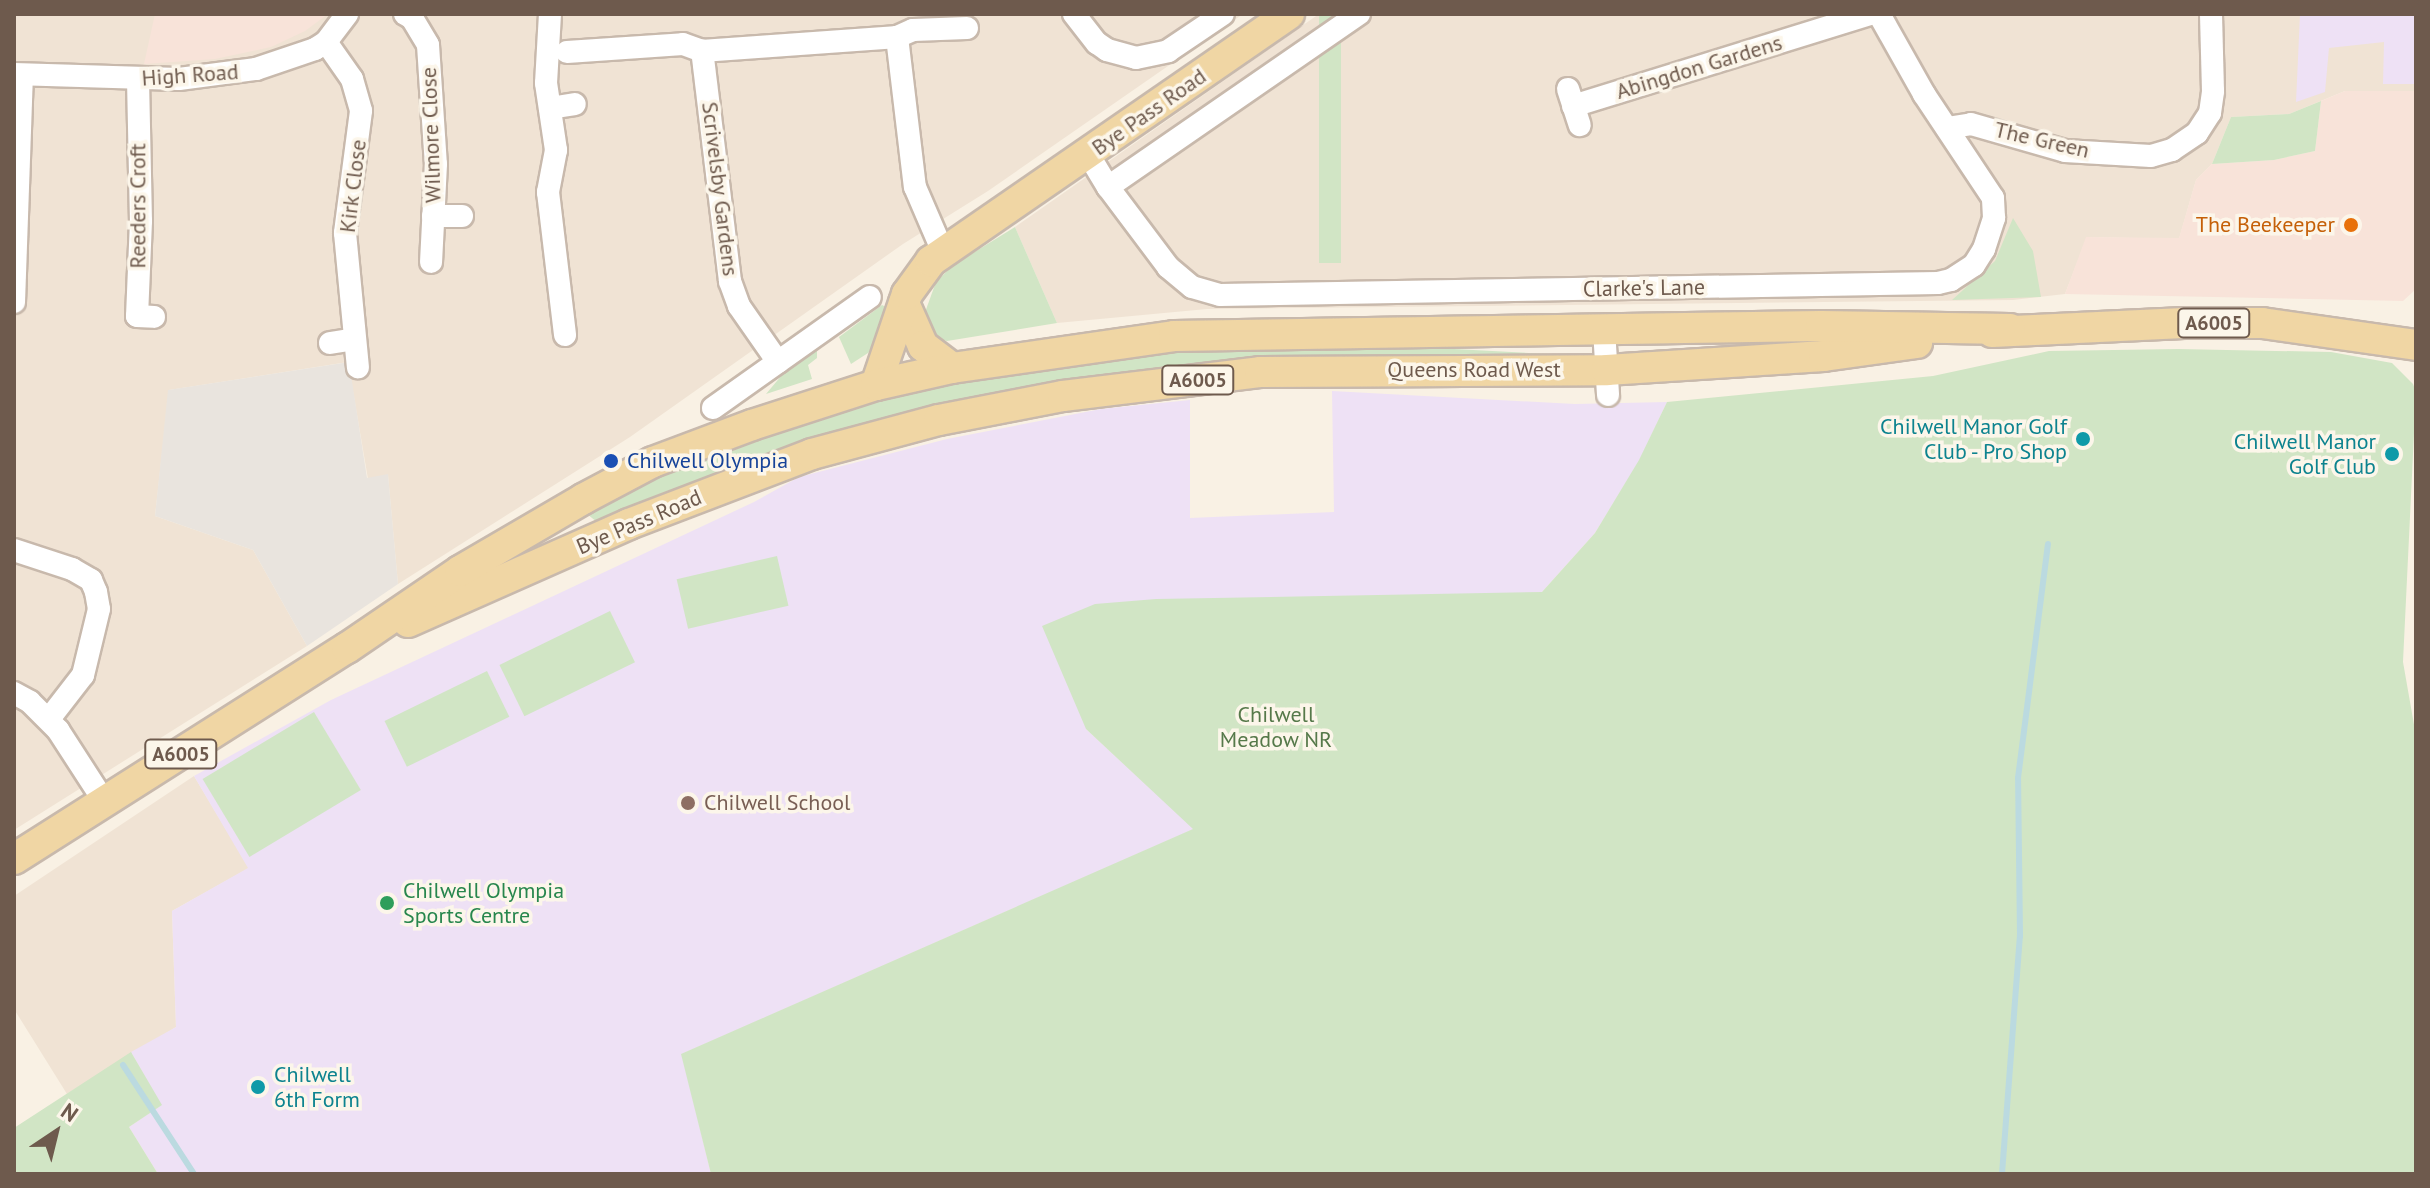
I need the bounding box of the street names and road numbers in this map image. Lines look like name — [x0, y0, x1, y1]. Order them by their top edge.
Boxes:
street label: Abingdon Gardens — [1613, 29, 1785, 105]
street label: High Road — [141, 58, 239, 92]
street label: Bye Pass Road — [1087, 63, 1211, 161]
street label: Wilmore Close — [415, 67, 447, 203]
street label: Scrivelsby Gardens — [696, 100, 744, 278]
street label: The Green — [1992, 116, 2092, 164]
street label: Kirk Close — [334, 138, 372, 234]
street label: Reeders Croft — [125, 143, 151, 269]
street label: Clarke's Lane — [1583, 274, 1705, 302]
road number: A6005 — [2176, 307, 2252, 339]
street label: Queens Road West — [1387, 357, 1561, 383]
road number: A6005 — [1160, 364, 1236, 396]
street label: Bye Pass Road — [572, 484, 706, 560]
road number: A6005 — [143, 738, 219, 770]

